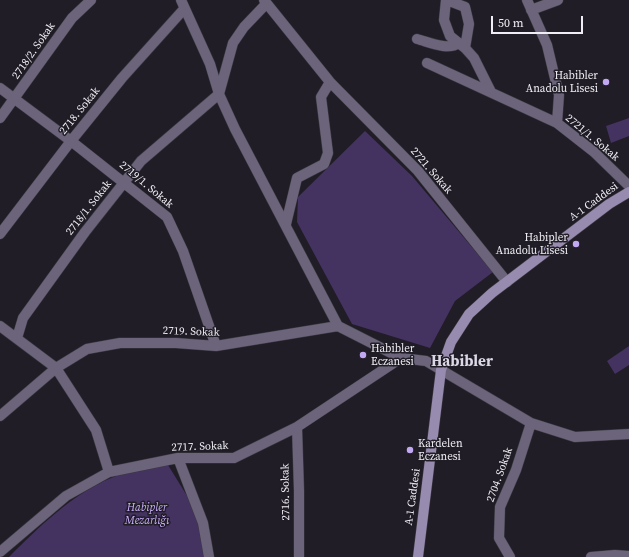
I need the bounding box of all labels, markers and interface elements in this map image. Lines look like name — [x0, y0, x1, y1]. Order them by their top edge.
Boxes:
scale bar — [493, 8, 585, 34]
text: 50 m — [498, 15, 524, 31]
street label: 2718/2. Sokak — [10, 20, 58, 82]
place label: Habibler Anadolu Lisesi — [526, 69, 598, 95]
marker: Habibler Anadolu Lisesi — [601, 77, 611, 87]
street label: 2718. Sokak — [57, 85, 103, 137]
street label: 2721/1. Sokak — [562, 112, 622, 164]
street label: 2721. Sokak — [407, 145, 455, 197]
street label: 2719/1. Sokak — [116, 159, 176, 211]
street label: 2718/1. Sokak — [63, 178, 115, 238]
street label: A-1 Caddesi — [567, 180, 621, 224]
place label: Habipler Anadolu Lisesi — [496, 231, 568, 257]
marker: Habipler Anadolu Lisesi — [571, 239, 581, 249]
street label: 2719. Sokak — [162, 324, 220, 340]
place label: Habibler Eczanesi — [371, 342, 414, 368]
marker: Habibler Eczanesi — [358, 350, 368, 360]
district label: Habibler — [431, 353, 493, 371]
place label: Kardelen Eczanesi — [418, 437, 463, 463]
street label: 2717. Sokak — [171, 439, 229, 455]
marker: Kardelen Eczanesi — [405, 445, 415, 455]
street label: 2704. Sokak — [484, 446, 516, 504]
street label: 2716. Sokak — [279, 463, 293, 521]
street label: A-1 Caddesi — [402, 468, 424, 526]
park label: Habipler Mezarlığı — [125, 501, 169, 527]

